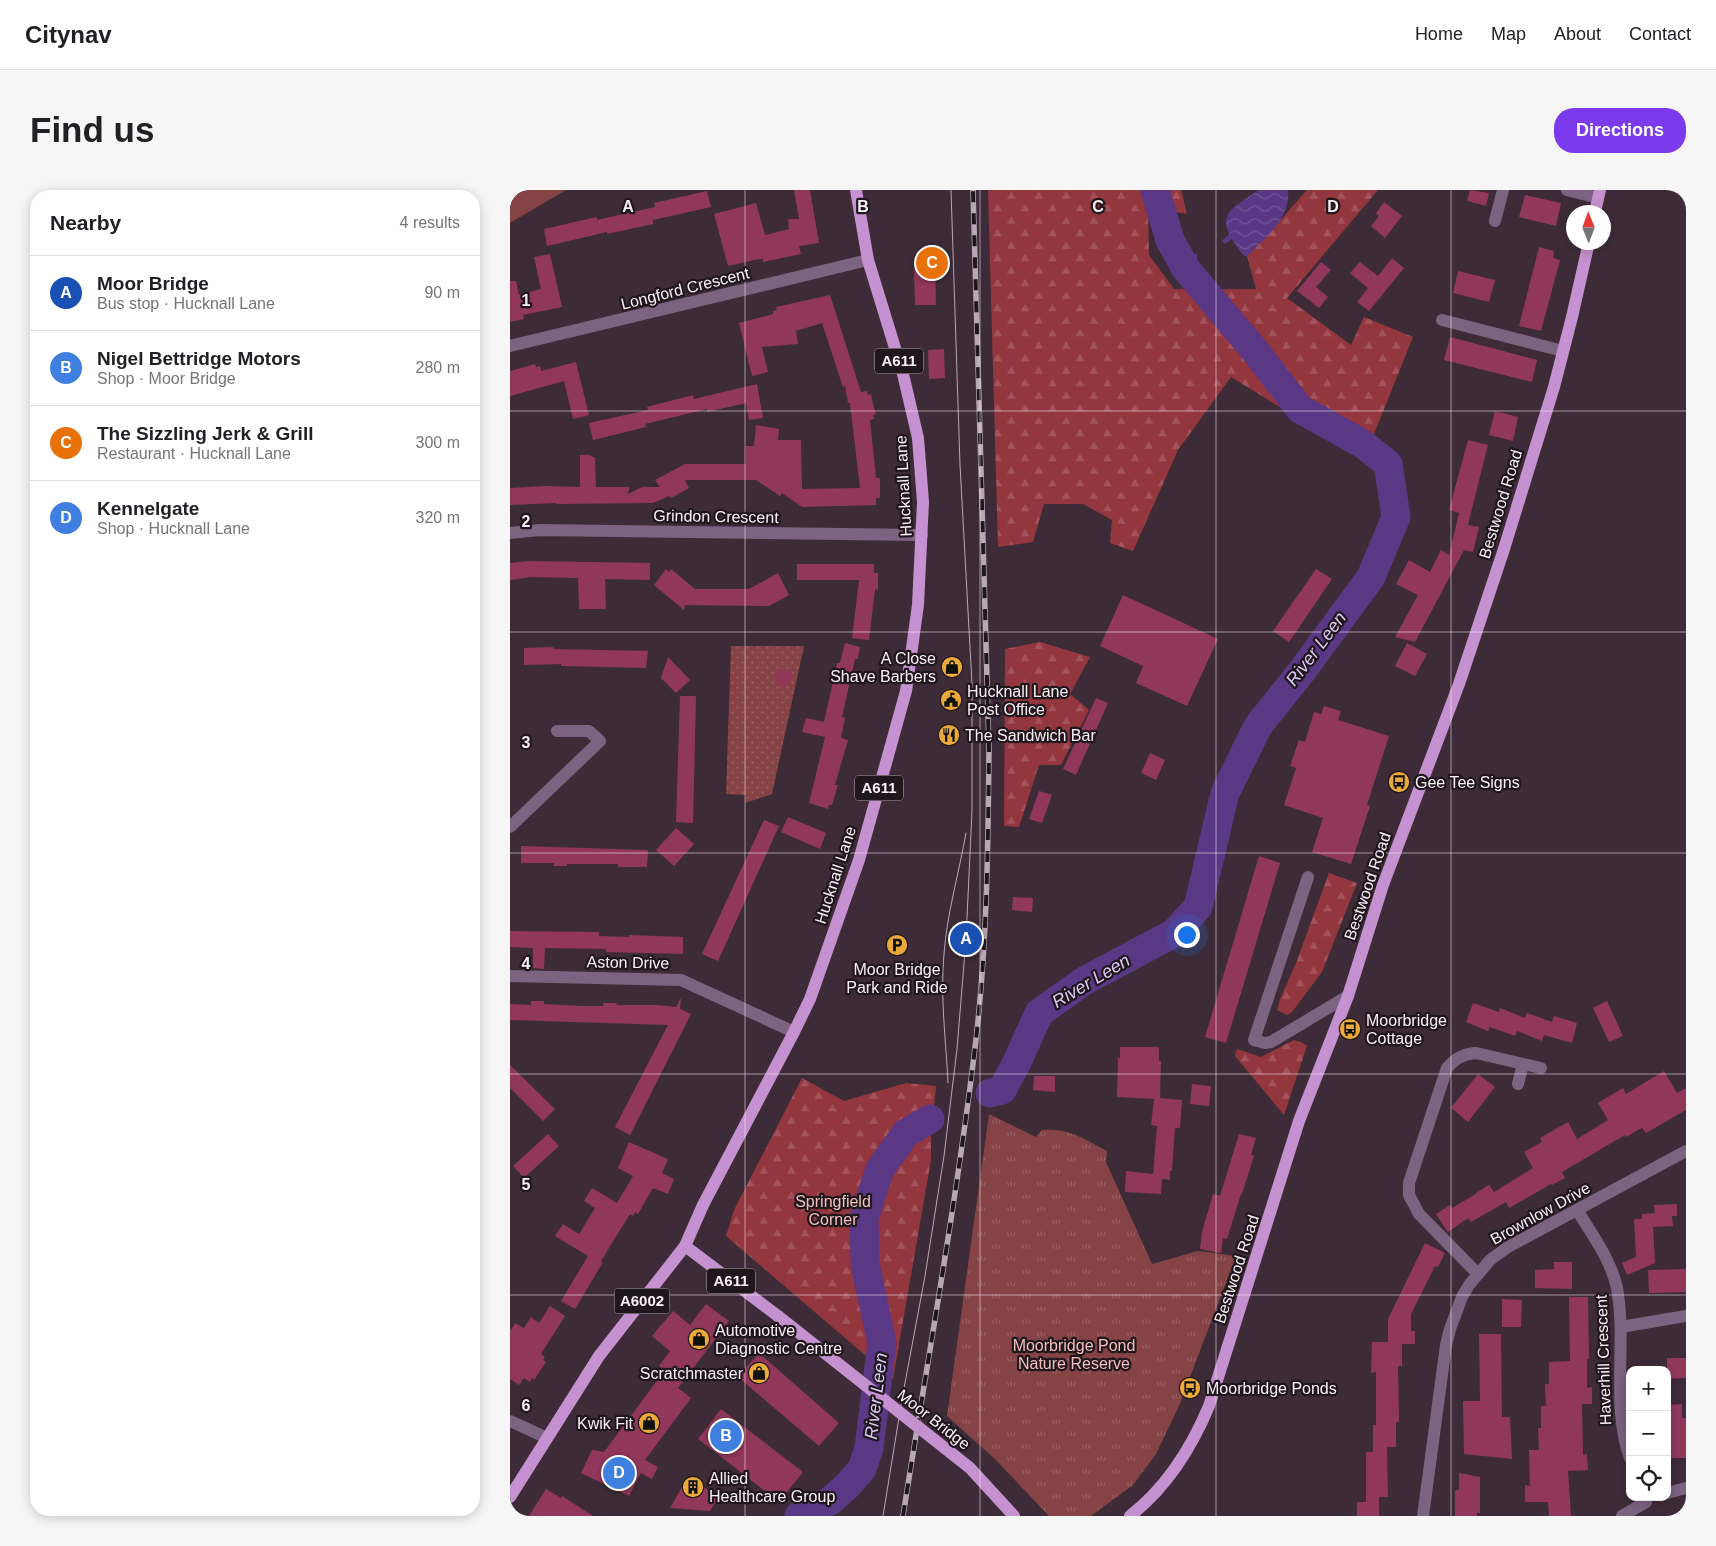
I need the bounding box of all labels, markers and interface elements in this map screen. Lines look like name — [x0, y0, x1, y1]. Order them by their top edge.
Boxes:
text: Citynav — [25, 21, 112, 48]
text: Home — [1415, 24, 1463, 44]
text: Map — [1491, 24, 1526, 44]
text: About — [1554, 24, 1601, 44]
text: Contact — [1629, 24, 1691, 44]
button: Directions — [1554, 108, 1686, 153]
text: Find us — [30, 110, 154, 149]
text: A — [622, 198, 634, 215]
text: B — [857, 198, 869, 215]
text: C — [1092, 198, 1104, 215]
text: D — [1327, 198, 1339, 215]
north arrow — [1566, 205, 1611, 250]
text: Nearby — [50, 211, 121, 234]
text: 4 results — [400, 214, 460, 231]
pin: C — [916, 244, 948, 282]
street label: Longford Crescent — [619, 264, 752, 313]
text: Moor Bridge — [97, 273, 209, 294]
text: A — [60, 284, 72, 301]
text: 90 m — [424, 284, 460, 301]
text: 1 — [522, 292, 531, 309]
text: Bus stop · Hucknall Lane — [97, 295, 275, 312]
text: Nigel Bettridge Motors — [97, 348, 301, 369]
road number: A611 — [875, 348, 923, 374]
text: B — [60, 359, 72, 376]
text: 280 m — [416, 359, 460, 376]
text: Shop · Moor Bridge — [97, 370, 236, 387]
text: The Sizzling Jerk & Grill — [97, 423, 313, 444]
text: C — [60, 434, 72, 451]
text: 300 m — [416, 434, 460, 451]
street label: Hucknall Lane — [892, 435, 915, 537]
text: Restaurant · Hucknall Lane — [97, 445, 291, 462]
street label: Bestwood Road — [1476, 448, 1525, 561]
text: Kennelgate — [97, 498, 199, 519]
street label: Grindon Crescent — [653, 507, 779, 526]
text: D — [60, 509, 72, 526]
text: 320 m — [416, 509, 460, 526]
text: 2 — [522, 513, 531, 530]
text: Shop · Hucknall Lane — [97, 520, 250, 537]
water label: River Leen — [1282, 608, 1350, 690]
place label: A Close Shave Barbers — [830, 650, 936, 685]
shop icon: A Close Shave Barbers — [940, 655, 964, 679]
place label: Hucknall Lane Post Office — [967, 683, 1069, 718]
public building icon: Hucknall Lane Post Office — [939, 688, 963, 712]
restaurant icon: The Sandwich Bar — [937, 723, 961, 747]
place label: The Sandwich Bar — [965, 727, 1096, 744]
text: 3 — [522, 734, 531, 751]
bus stop icon: Gee Tee Signs — [1387, 770, 1411, 794]
place label: Gee Tee Signs — [1415, 774, 1520, 791]
road number: A611 — [855, 776, 903, 800]
street label: Hucknall Lane — [812, 824, 859, 926]
street label: Bestwood Road — [1341, 830, 1394, 942]
pin: A — [950, 920, 982, 958]
your location — [1174, 922, 1200, 948]
parking icon: Moor Bridge Park and Ride — [885, 933, 909, 957]
water label: River Leen — [1049, 950, 1133, 1012]
street label: Aston Drive — [586, 953, 670, 972]
text: 4 — [522, 955, 531, 972]
place label: Moor Bridge Park and Ride — [846, 961, 948, 996]
place label: Moorbridge Cottage — [1366, 1012, 1447, 1047]
bus stop icon: Moorbridge Cottage — [1338, 1017, 1362, 1041]
text: 5 — [522, 1176, 531, 1193]
street label: Brownlow Drive — [1488, 1179, 1593, 1248]
park label: Springfield Corner — [795, 1193, 871, 1228]
street label: Bestwood Road — [1211, 1213, 1262, 1326]
road number: A611 — [707, 1268, 755, 1294]
road number: A6002 — [614, 1288, 670, 1314]
street label: Haverhill Crescent — [1593, 1294, 1614, 1426]
place label: Automotive Diagnostic Centre — [715, 1322, 842, 1357]
shop icon: Automotive Diagnostic Centre — [687, 1327, 711, 1351]
park label: Moorbridge Pond Nature Reserve — [1013, 1337, 1135, 1372]
water label: River Leen — [861, 1352, 891, 1440]
shop icon: Scratchmaster — [747, 1361, 771, 1385]
place label: Scratchmaster — [640, 1365, 744, 1382]
map controls — [1626, 1366, 1671, 1501]
button: + — [1626, 1366, 1671, 1411]
bus stop icon: Moorbridge Ponds — [1178, 1376, 1202, 1400]
place label: Moorbridge Ponds — [1206, 1380, 1337, 1397]
street label: Moor Bridge — [894, 1386, 973, 1453]
text: 6 — [522, 1397, 531, 1414]
shop icon: Kwik Fit — [637, 1411, 661, 1435]
button: − — [1626, 1411, 1671, 1456]
place label: Kwik Fit — [577, 1415, 634, 1432]
pin: B — [710, 1417, 742, 1455]
pin: D — [603, 1454, 635, 1492]
button: locate — [1626, 1456, 1671, 1501]
place label: Allied Healthcare Group — [709, 1470, 835, 1505]
building icon: Allied Healthcare Group — [681, 1475, 705, 1499]

